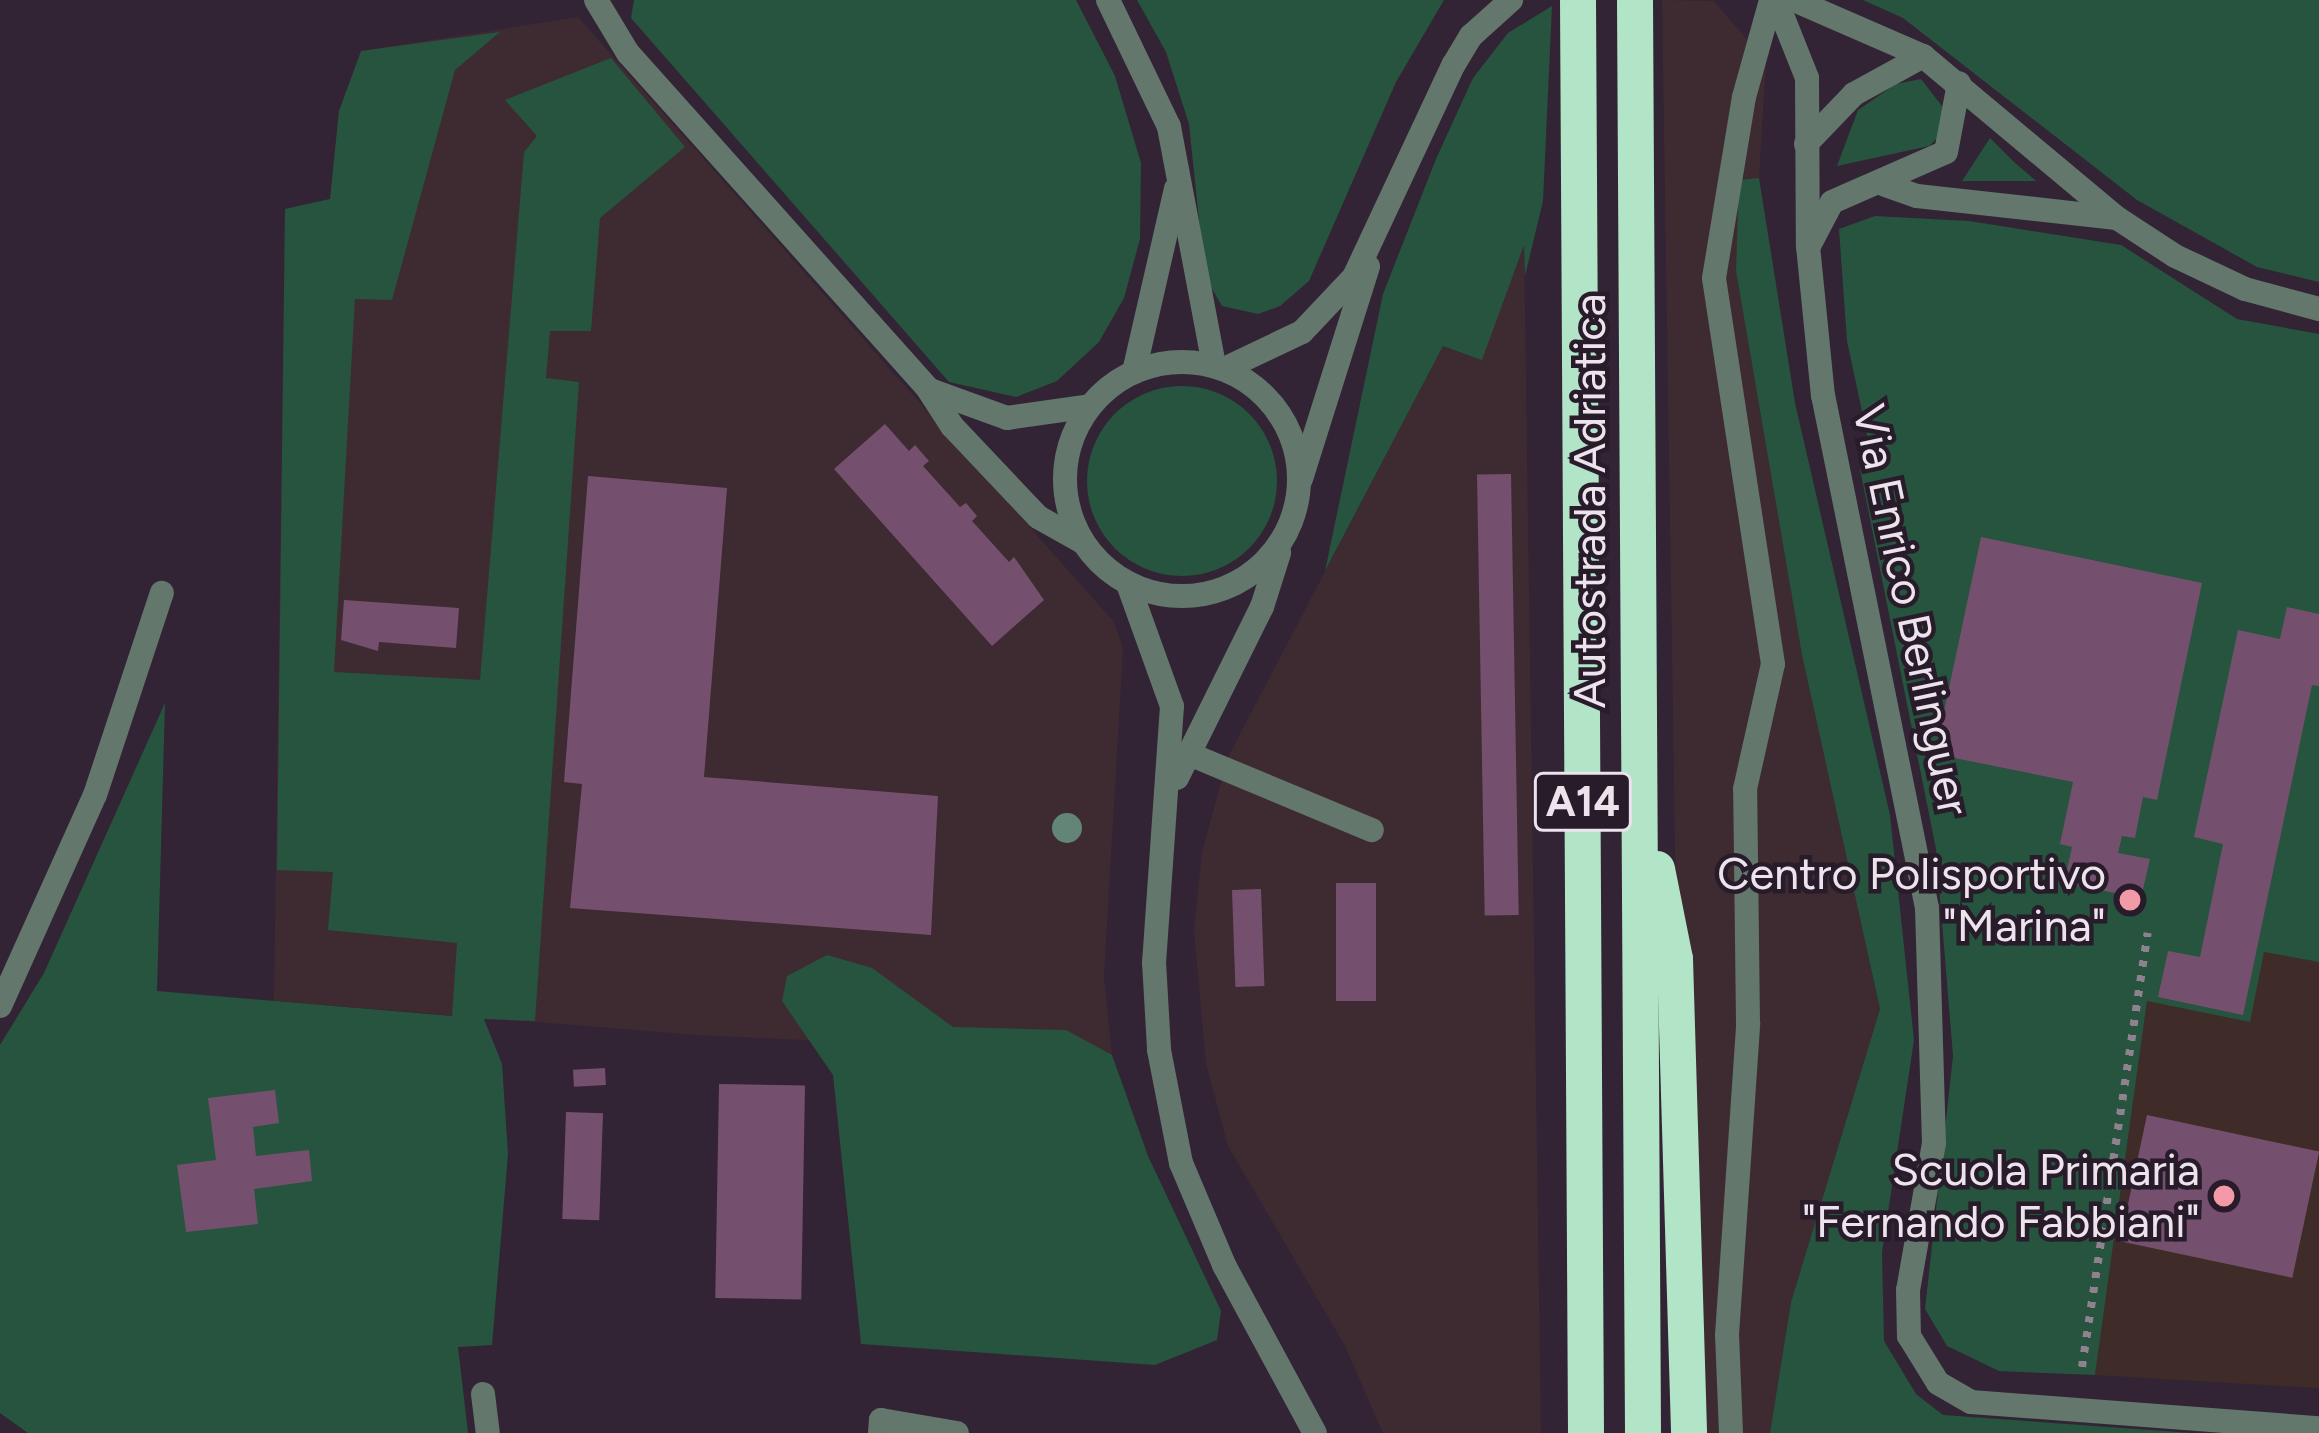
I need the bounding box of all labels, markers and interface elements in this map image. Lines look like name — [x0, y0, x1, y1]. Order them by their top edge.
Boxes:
street label: Autostrada Adriatica — [1563, 293, 1617, 709]
street label: Via Enrico Berlinguer — [1841, 400, 1981, 820]
road number: A14 — [1532, 766, 1634, 838]
place label: Centro Polisportivo "Marina" — [1717, 847, 2106, 953]
marker: Centro Polisportivo "Marina" — [2117, 887, 2143, 913]
place label: Scuola Primaria "Fernando Fabbiani" — [1802, 1143, 2200, 1249]
marker: Scuola Primaria "Fernando Fabbiani" — [2211, 1183, 2237, 1209]

